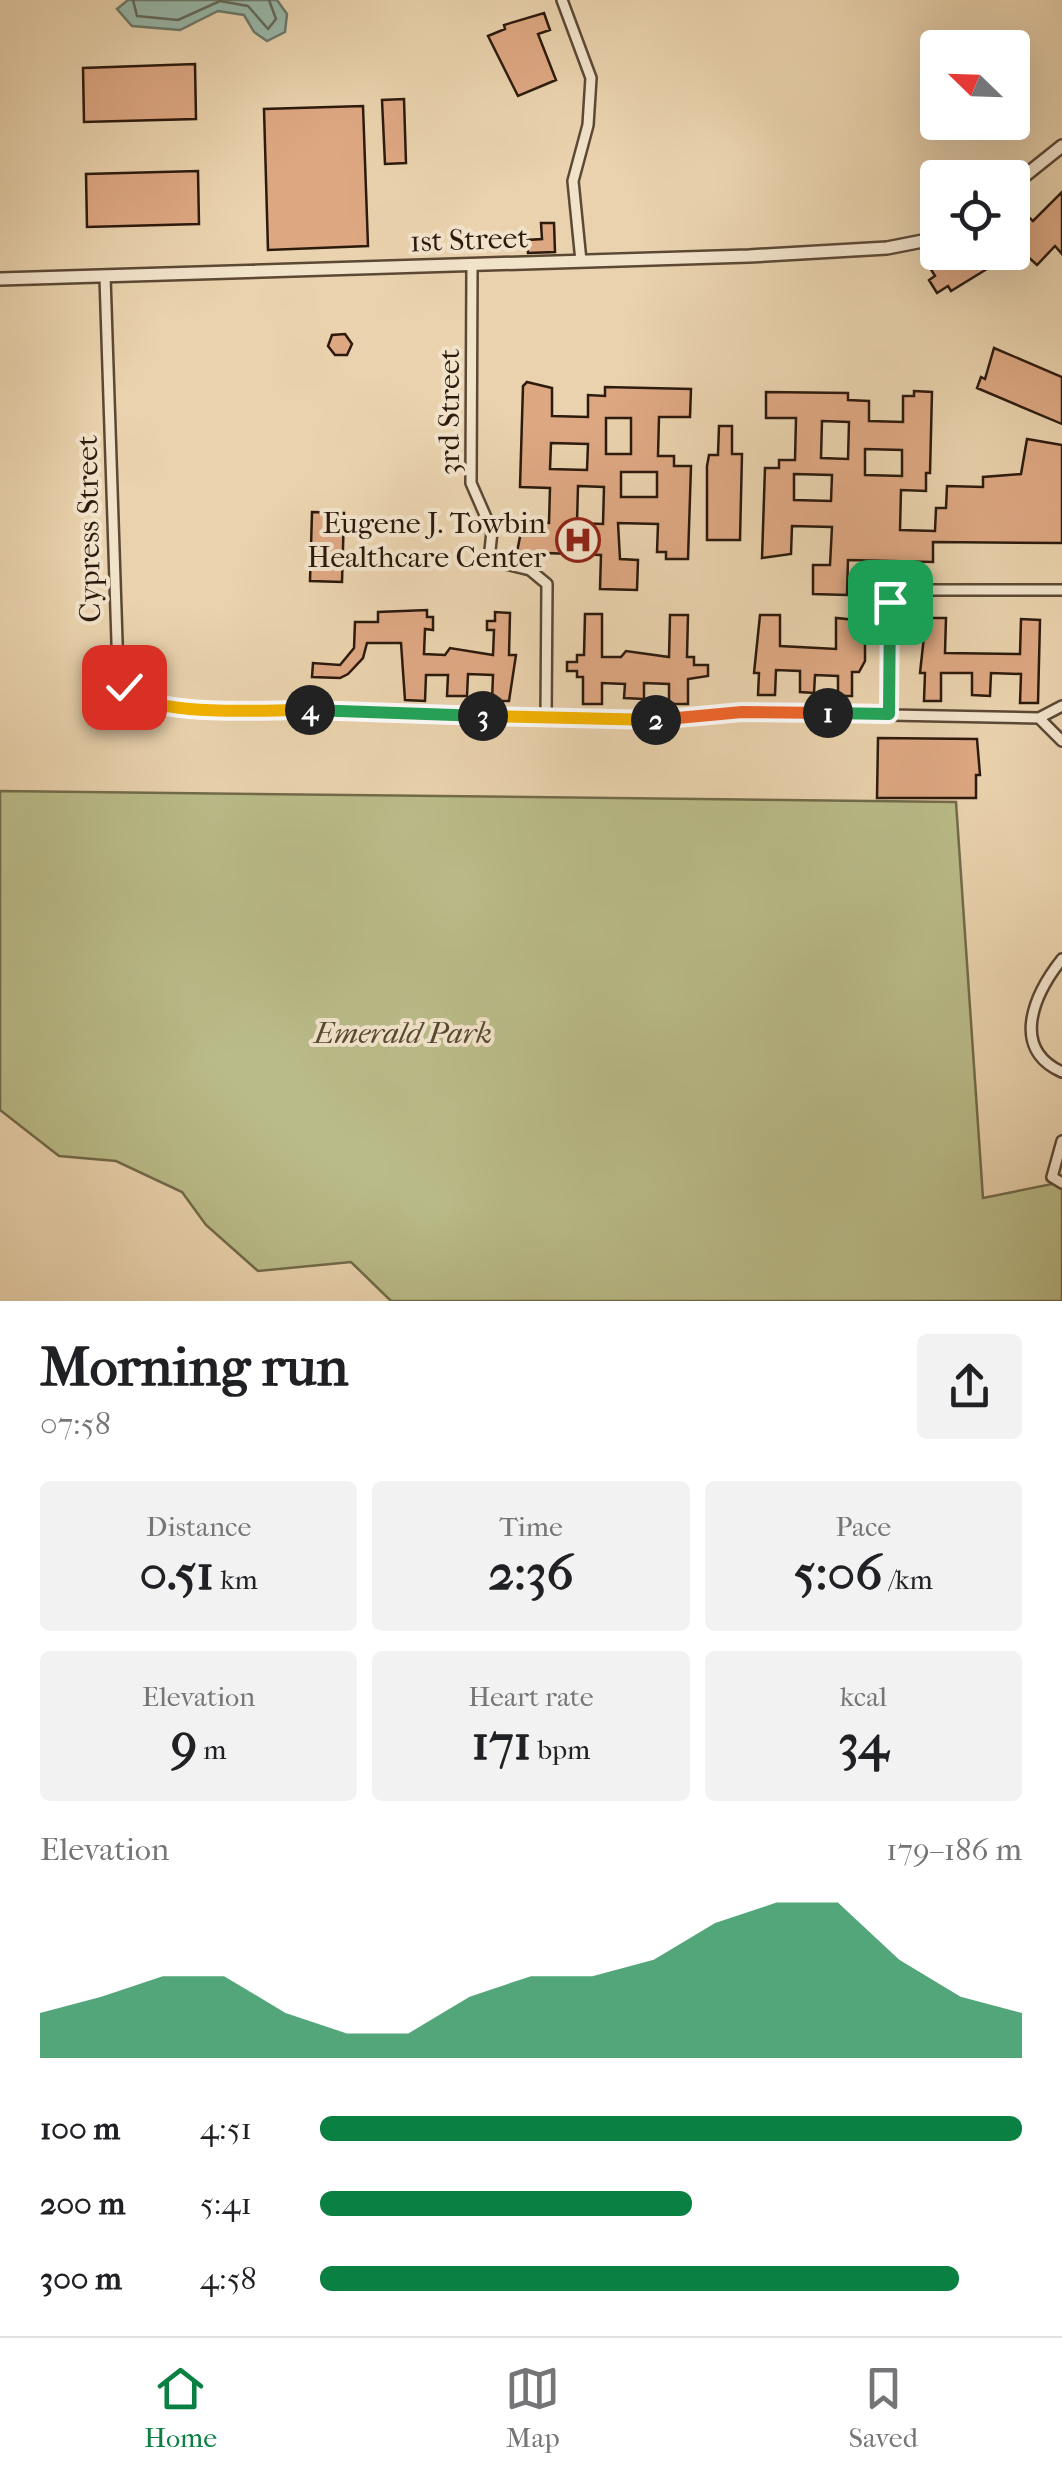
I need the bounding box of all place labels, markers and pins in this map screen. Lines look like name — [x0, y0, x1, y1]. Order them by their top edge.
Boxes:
place label: Eugene J. Towbin Healthcare Center — [307, 506, 547, 575]
hospital icon: Eugene J. Towbin Healthcare Center — [555, 517, 601, 563]
pin — [848, 560, 933, 645]
pin — [82, 645, 167, 730]
pin: 4 — [285, 685, 335, 735]
pin: 1 — [803, 688, 853, 738]
pin: 3 — [458, 691, 508, 741]
pin: 2 — [631, 695, 681, 745]

